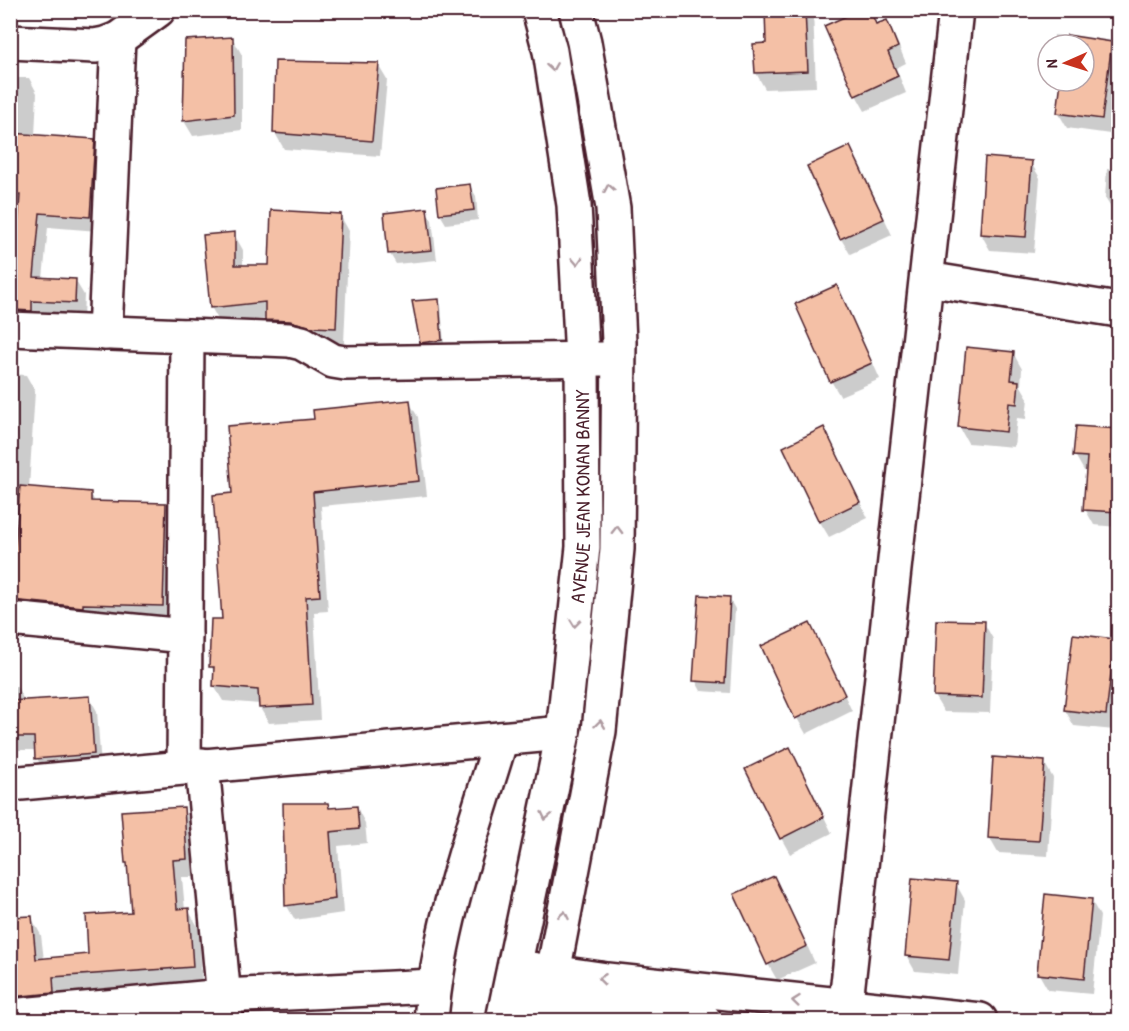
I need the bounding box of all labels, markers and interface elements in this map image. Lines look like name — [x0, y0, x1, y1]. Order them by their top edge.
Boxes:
north arrow — [1036, 33, 1096, 93]
text: N — [1040, 58, 1062, 69]
one-way arrow — [546, 63, 558, 72]
one-way arrow — [603, 183, 616, 193]
one-way arrow — [570, 256, 583, 265]
street label: AVENUE JEAN KONAN BANNY — [563, 389, 596, 604]
one-way arrow — [611, 525, 623, 534]
one-way arrow — [569, 619, 582, 628]
one-way arrow — [593, 719, 606, 728]
one-way arrow — [540, 810, 553, 820]
one-way arrow — [557, 911, 570, 921]
one-way arrow — [598, 974, 607, 986]
one-way arrow — [792, 995, 801, 1008]

